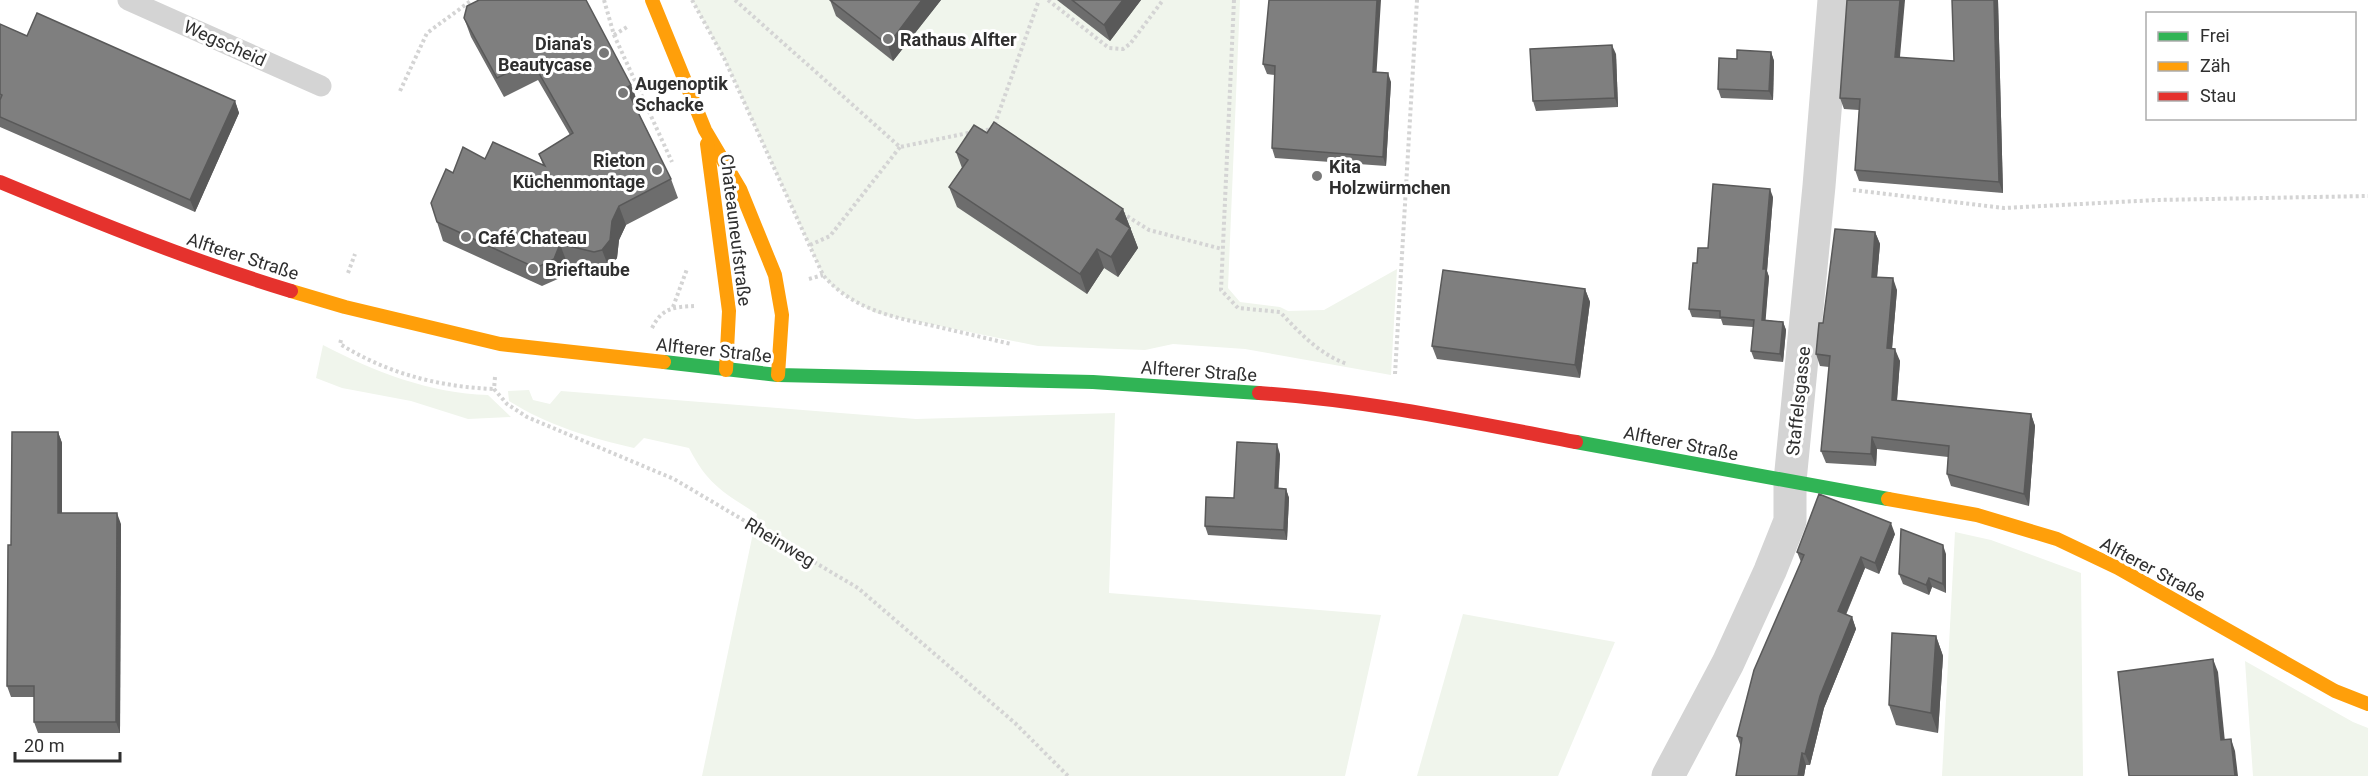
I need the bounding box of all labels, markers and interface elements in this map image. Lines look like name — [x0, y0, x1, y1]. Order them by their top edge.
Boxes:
legend — [2146, 12, 2356, 120]
street label: Wegscheid — [181, 15, 269, 71]
text: Frei — [2200, 25, 2230, 46]
place label: Rathaus Alfter — [900, 29, 1017, 50]
marker: Rathaus Alfter — [881, 32, 895, 46]
place label: Diana's Beautycase — [498, 33, 592, 75]
marker: Diana's Beautycase — [597, 46, 611, 60]
text: Zäh — [2200, 55, 2231, 76]
place label: Augenoptik Schacke — [635, 73, 728, 115]
text: Stau — [2200, 85, 2236, 106]
marker: Augenoptik Schacke — [616, 86, 630, 100]
place label: Rieton Küchenmontage — [513, 150, 645, 192]
street label: Chateauneufstraße — [716, 153, 756, 307]
place label: Kita Holzwürmchen — [1329, 156, 1451, 198]
marker: Rieton Küchenmontage — [650, 163, 664, 177]
marker: Kita Holzwürmchen — [1310, 169, 1324, 183]
place label: Café Chateau — [478, 227, 587, 248]
street label: Alfterer Straße — [184, 228, 302, 284]
marker: Café Chateau — [459, 230, 473, 244]
place label: Brieftaube — [545, 259, 630, 280]
marker: Brieftaube — [526, 262, 540, 276]
street label: Alfterer Straße — [655, 333, 773, 367]
street label: Staffelsgasse — [1782, 345, 1814, 457]
street label: Alfterer Straße — [1140, 356, 1258, 386]
street label: Alfterer Straße — [1622, 422, 1740, 464]
street label: Rheinweg — [741, 513, 819, 571]
street label: Alfterer Straße — [2097, 532, 2209, 606]
scale bar — [15, 725, 120, 763]
text: 20 m — [24, 735, 64, 756]

